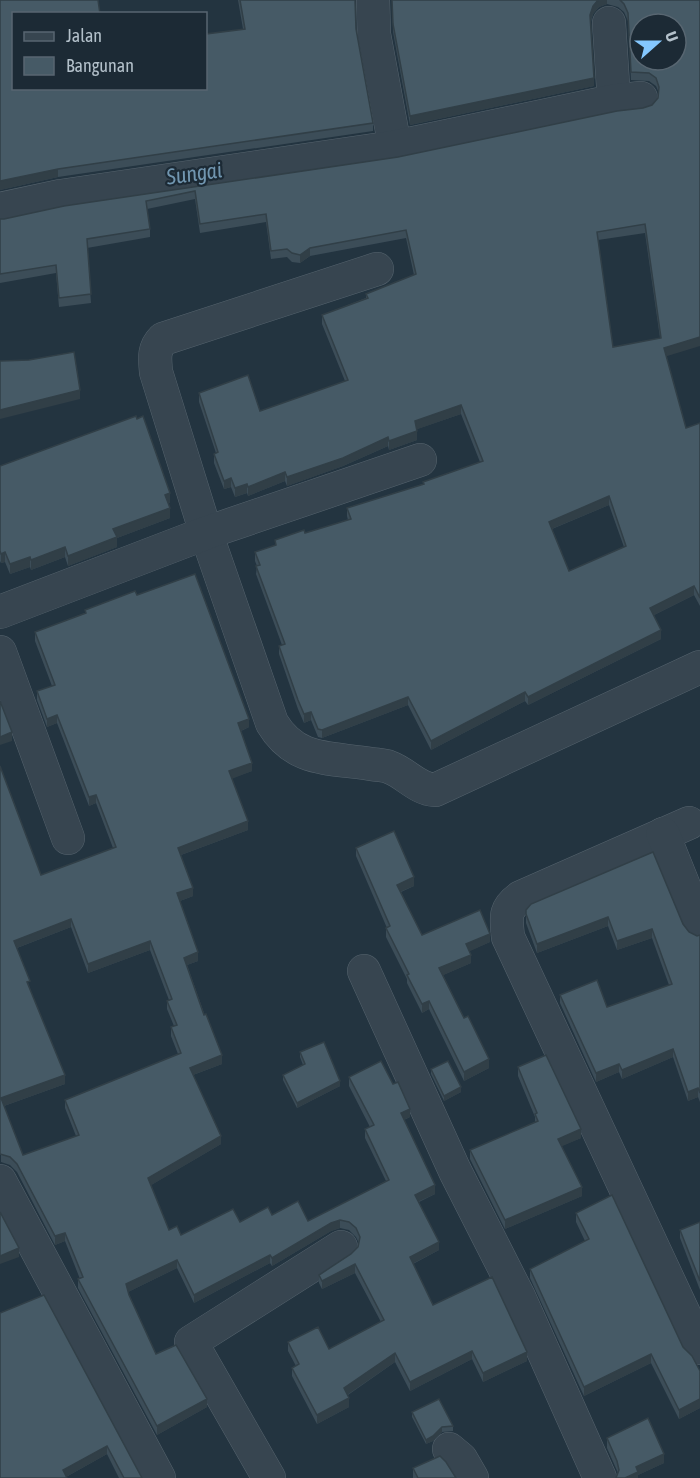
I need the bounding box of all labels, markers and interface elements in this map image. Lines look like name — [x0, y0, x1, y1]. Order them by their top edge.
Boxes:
legend — [12, 12, 207, 90]
north arrow — [628, 12, 688, 72]
text: Jalan — [66, 25, 102, 46]
text: U — [662, 29, 682, 44]
text: Bangunan — [66, 55, 134, 76]
water label: Sungai — [164, 156, 223, 190]

